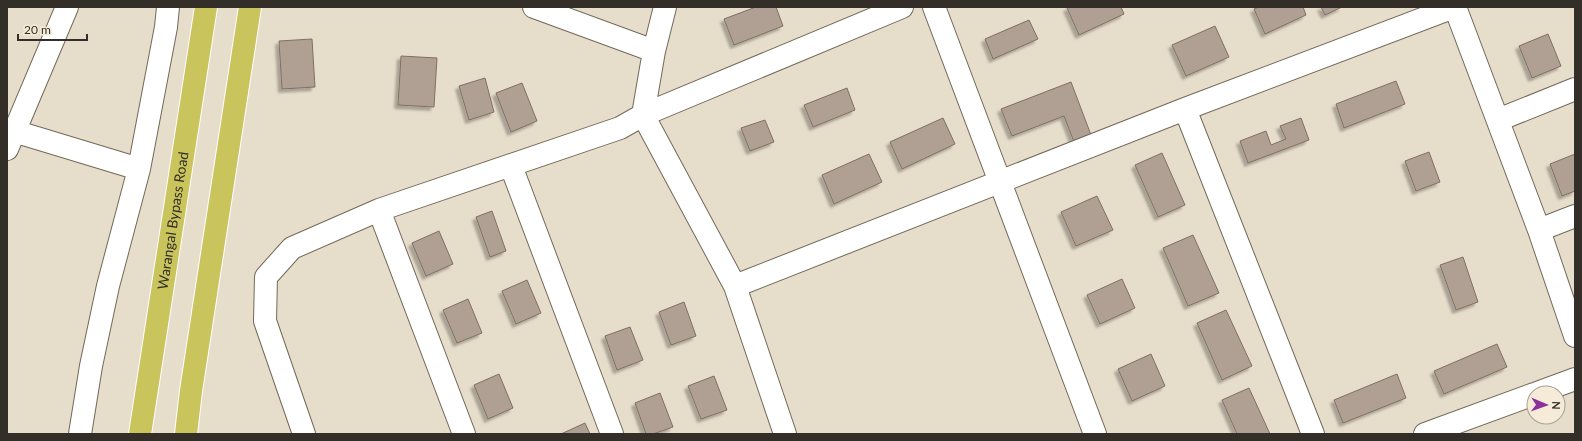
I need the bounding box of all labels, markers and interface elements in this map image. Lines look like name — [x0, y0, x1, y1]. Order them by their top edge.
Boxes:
scale bar — [18, 16, 87, 42]
text: 20 m — [24, 22, 51, 37]
street label: Warangal Bypass Road — [153, 150, 192, 291]
north arrow — [1526, 385, 1566, 425]
text: N — [1550, 401, 1563, 410]

